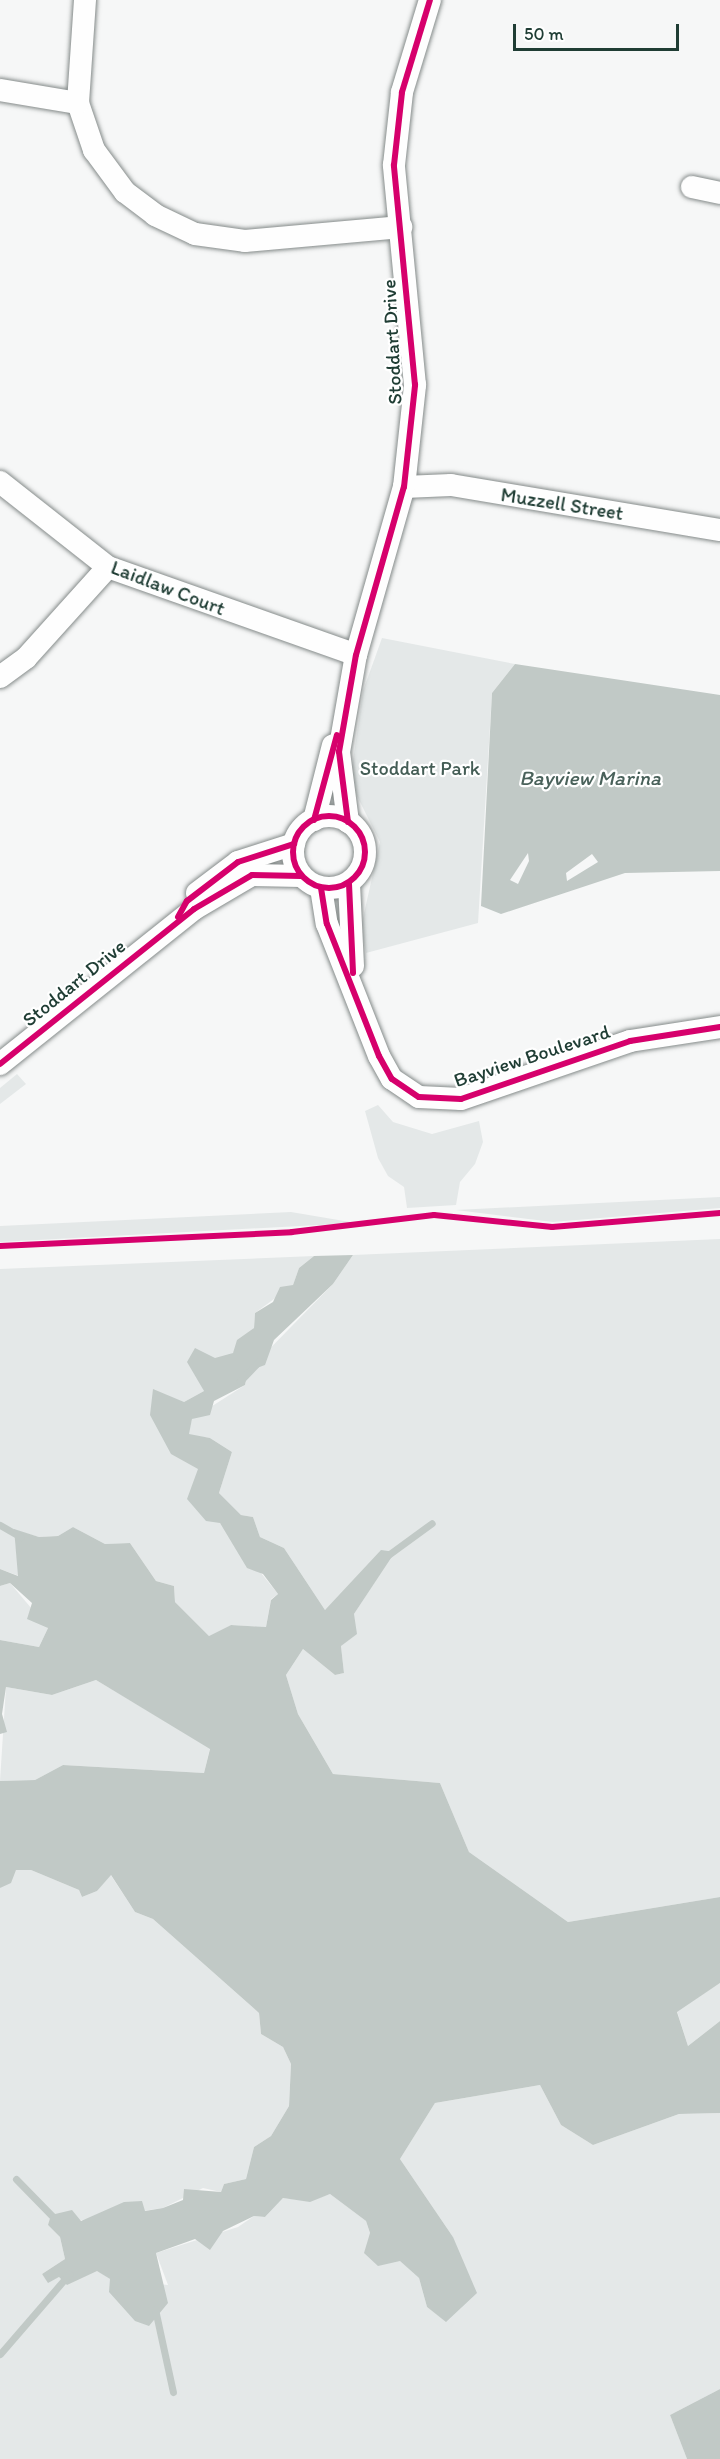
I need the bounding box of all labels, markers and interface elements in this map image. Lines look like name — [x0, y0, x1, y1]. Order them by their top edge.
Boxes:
scale bar — [516, 12, 682, 50]
text: 50 m — [524, 23, 564, 45]
street label: Stoddart Drive — [377, 279, 407, 405]
street label: Muzzell Street — [499, 483, 625, 525]
street label: Laidlaw Court — [108, 555, 228, 621]
park label: Stoddart Park — [360, 756, 480, 780]
water label: Bayview Marina — [519, 765, 661, 791]
street label: Stoddart Drive — [18, 934, 130, 1032]
street label: Bayview Boulevard — [451, 1019, 613, 1093]

